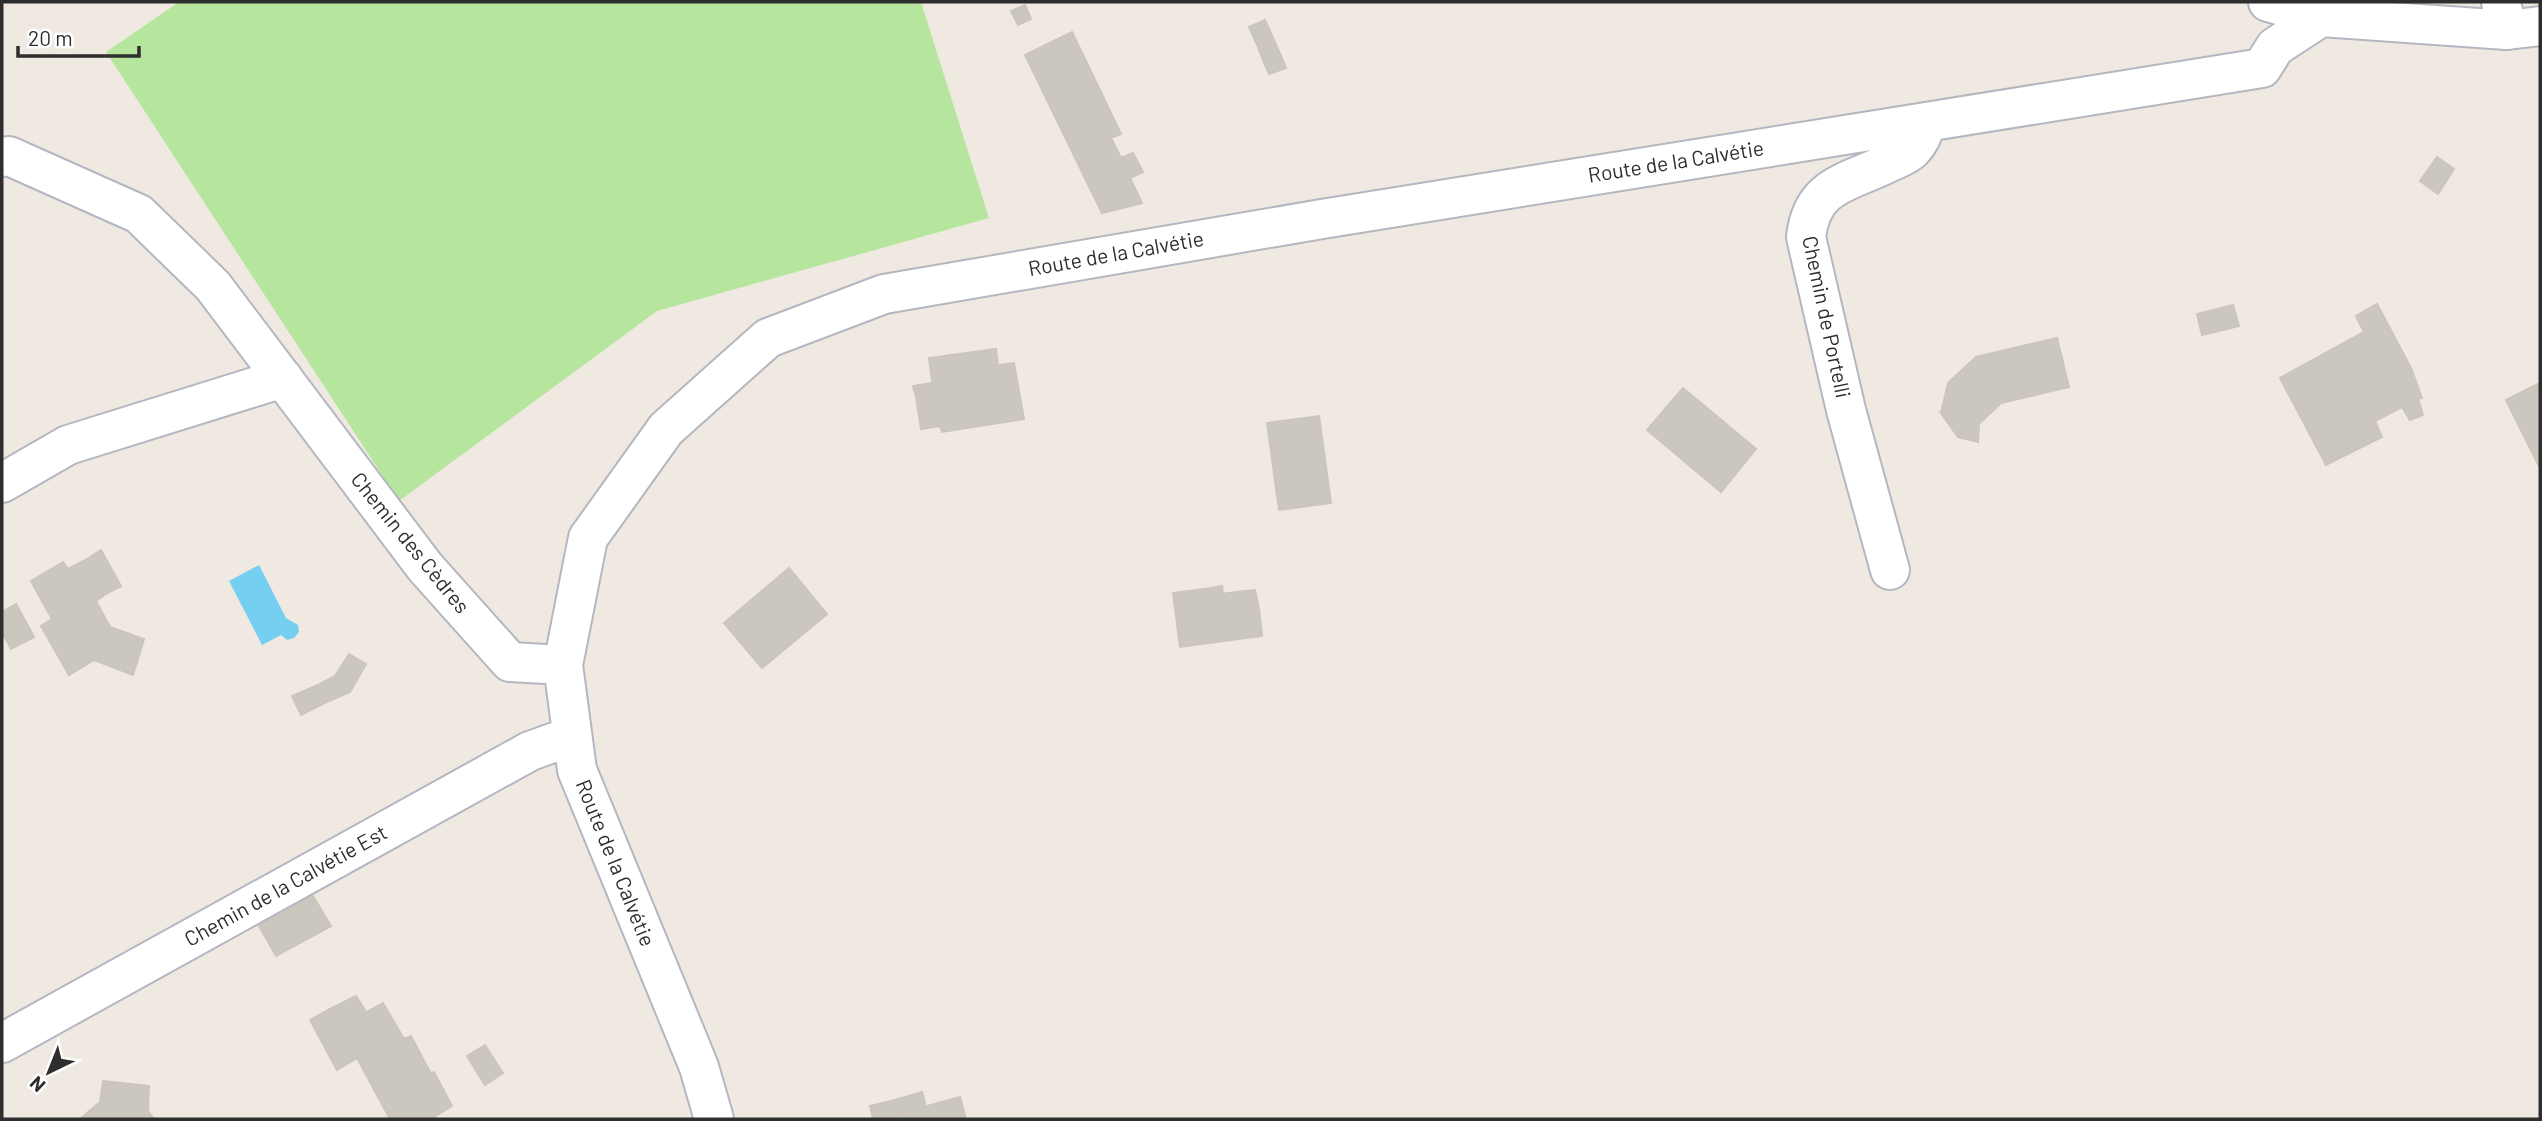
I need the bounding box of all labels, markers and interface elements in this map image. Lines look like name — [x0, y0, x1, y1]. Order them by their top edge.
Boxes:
scale bar — [18, 14, 138, 58]
text: 20 m — [28, 25, 73, 50]
street label: Route de la Calvétie — [1586, 134, 1766, 187]
street label: Route de la Calvétie — [1026, 225, 1205, 280]
street label: Chemin de Portelli — [1798, 233, 1857, 400]
street label: Chemin des Cèdres — [347, 467, 476, 618]
street label: Route de la Calvétie — [571, 775, 661, 950]
street label: Chemin de la Calvétie Est — [180, 819, 391, 951]
north arrow — [14, 1037, 84, 1107]
text: N — [25, 1072, 50, 1098]

